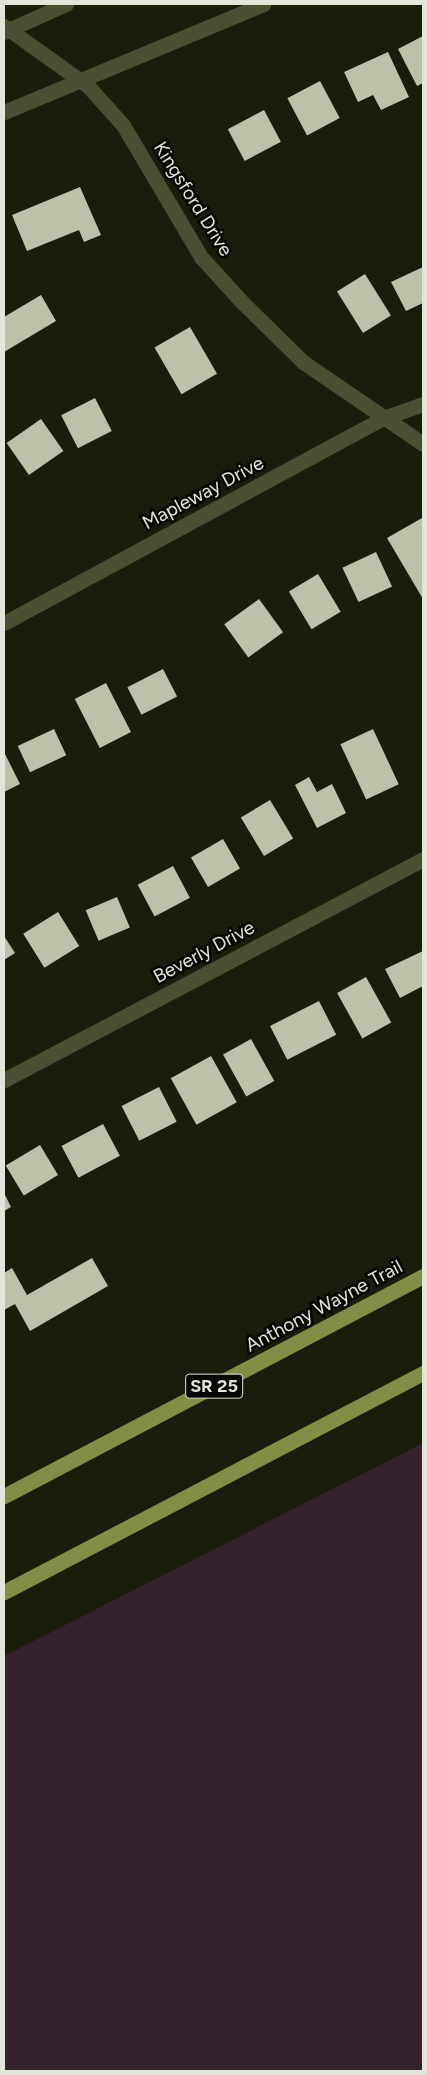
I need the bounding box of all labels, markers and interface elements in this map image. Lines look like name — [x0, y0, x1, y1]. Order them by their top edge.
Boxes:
street label: Kingsford Drive — [149, 138, 237, 260]
street label: Mapleway Drive — [138, 451, 268, 535]
street label: Beverly Drive — [150, 916, 258, 988]
street label: Anthony Wayne Trail — [242, 1255, 406, 1357]
road number: SR 25 — [184, 1370, 244, 1402]

